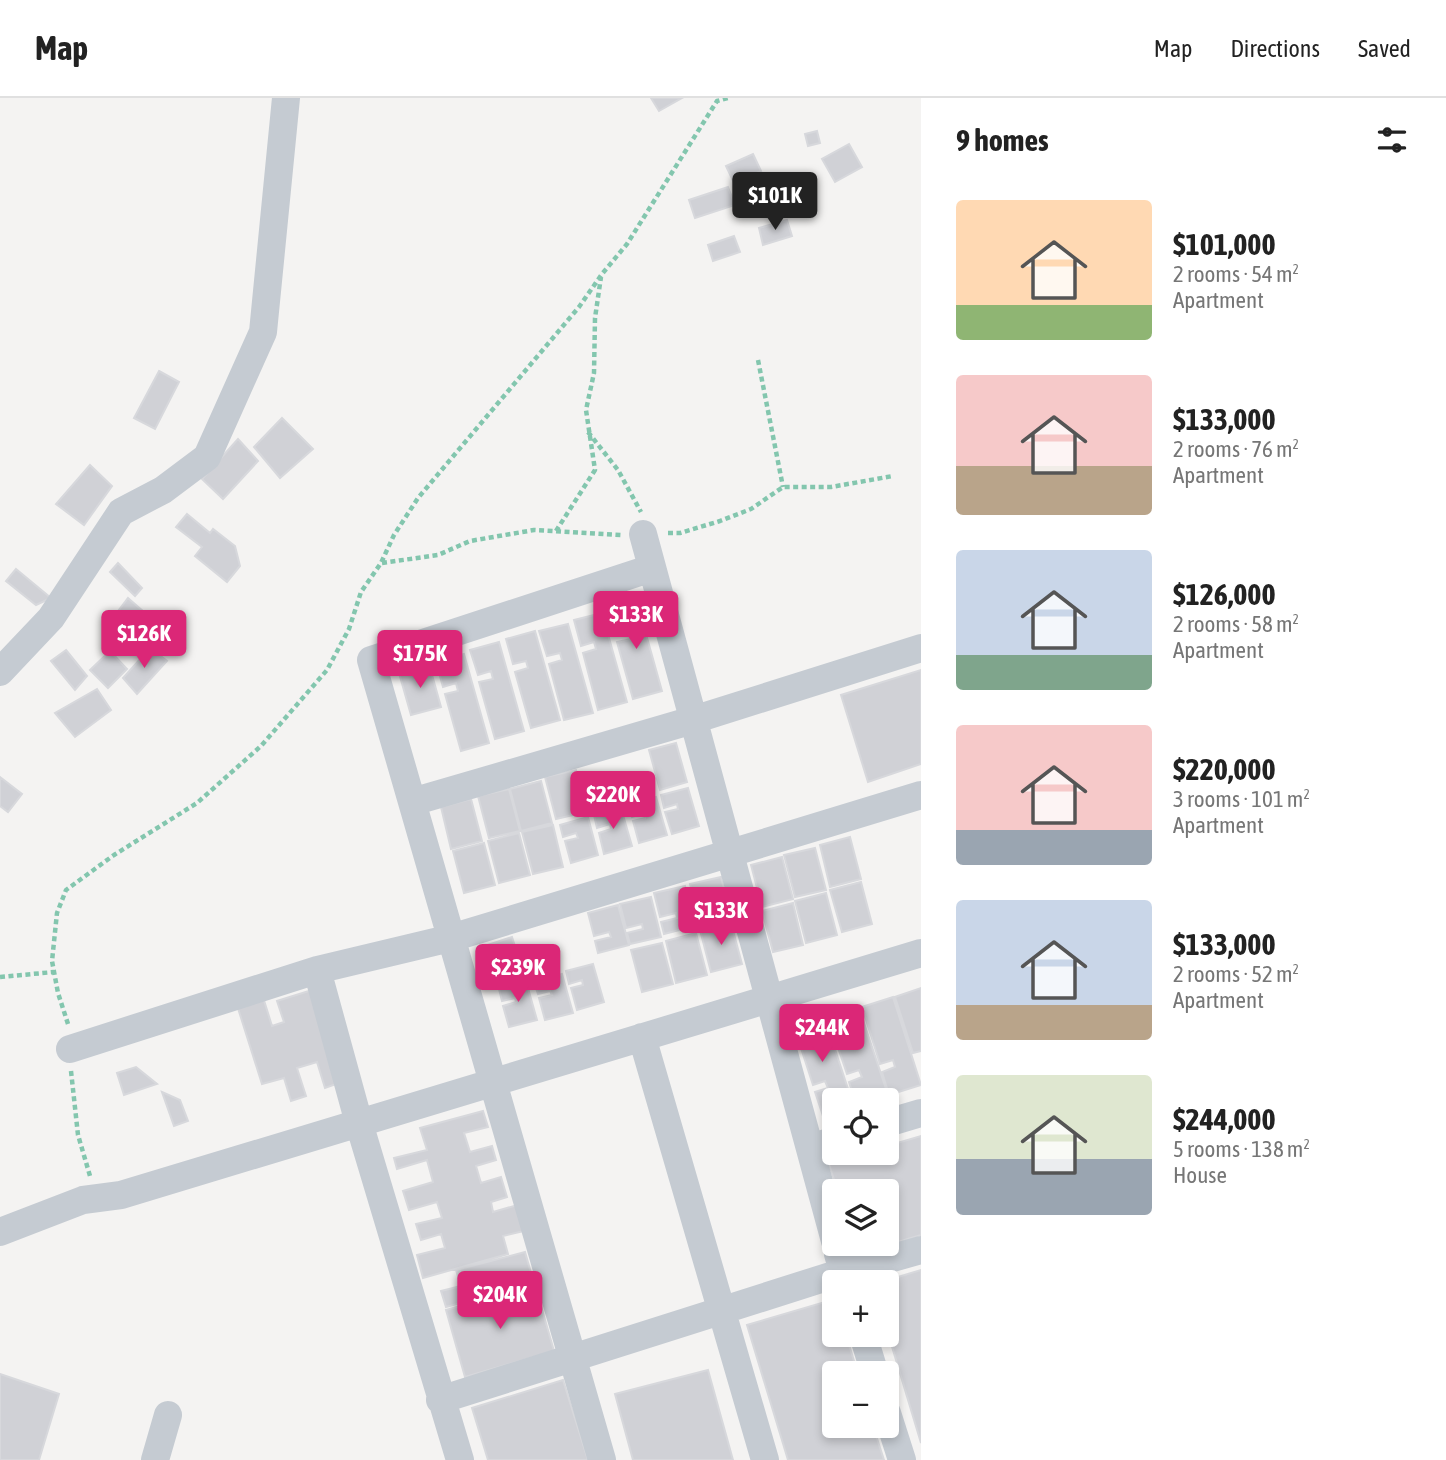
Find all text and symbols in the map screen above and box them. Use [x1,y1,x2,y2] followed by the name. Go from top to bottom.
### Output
[35,29,88,67] text: Map
[1154,35,1192,62] text: Map
[1230,35,1320,62] text: Directions
[1358,35,1411,62] text: Saved
[1373,121,1411,159] icon: filters
[956,123,1049,157] text: 9 homes
[726,172,824,232] pin: $101K
[748,182,802,208] text: $101K
[1173,227,1276,261] text: $101,000
[1012,228,1096,312] icon: home
[1173,261,1299,287] text: 2 rooms · 54 m²
[1173,287,1264,313] text: Apartment
[1173,402,1276,436] text: $133,000
[1012,403,1096,487] icon: home
[1173,436,1299,462] text: 2 rooms · 76 m²
[1173,462,1264,488] text: Apartment
[1173,577,1276,611] text: $126,000
[1012,578,1096,662] icon: home
[587,592,685,651] pin: $133K
[609,601,663,627] text: $133K
[95,610,193,670] pin: $126K
[1173,611,1299,637] text: 2 rooms · 58 m²
[117,620,171,646] text: $126K
[371,630,469,690] pin: $175K
[1173,637,1264,663] text: Apartment
[393,640,447,666] text: $175K
[1173,752,1276,786] text: $220,000
[1012,753,1096,837] icon: home
[564,772,662,831] pin: $220K
[586,781,640,807] text: $220K
[1173,786,1310,812] text: 3 rooms · 101 m²
[1173,812,1264,838] text: Apartment
[672,888,770,947] pin: $133K
[694,897,748,923] text: $133K
[1173,927,1276,961] text: $133,000
[1012,928,1096,1012] icon: home
[469,944,567,1004] pin: $239K
[491,954,545,980] text: $239K
[1173,961,1299,987] text: 2 rooms · 52 m²
[1173,987,1264,1013] text: Apartment
[773,1004,871,1064] pin: $244K
[795,1014,849,1040] text: $244K
[822,1088,899,1438] map controls
[822,1088,899,1165] button: locate
[1173,1102,1276,1136] text: $244,000
[1012,1103,1096,1187] icon: home
[1173,1136,1310,1162] text: 5 rooms · 138 m²
[1173,1162,1227,1188] text: House
[822,1179,899,1256] button: layers
[822,1270,899,1347] button: +
[451,1272,549,1331] pin: $204K
[473,1281,527,1307] text: $204K
[822,1361,899,1438] button: −

